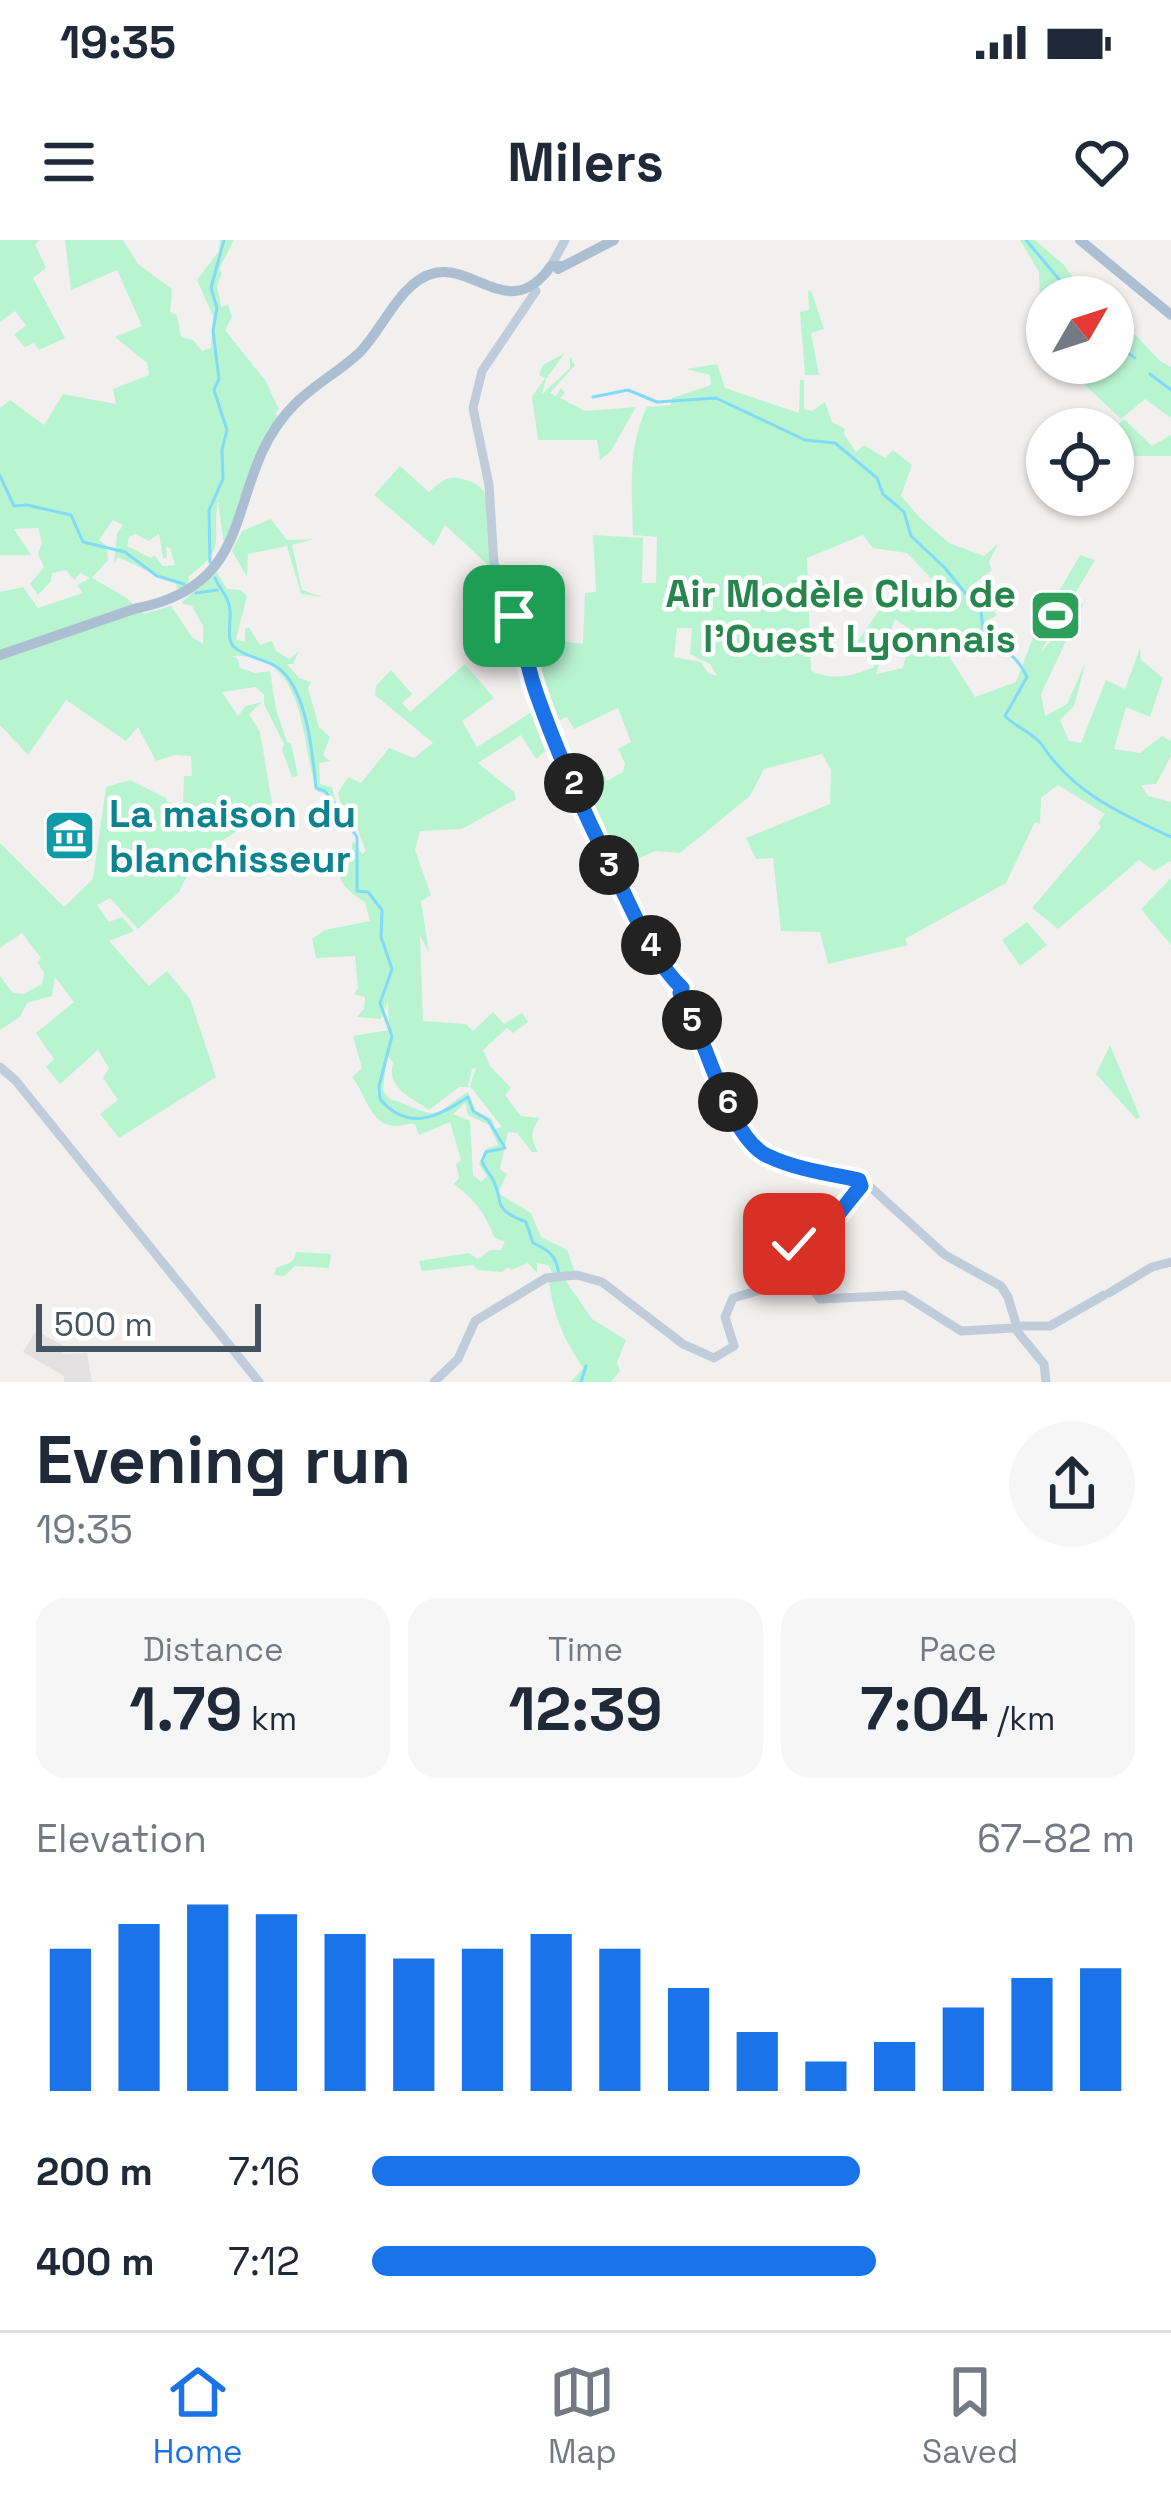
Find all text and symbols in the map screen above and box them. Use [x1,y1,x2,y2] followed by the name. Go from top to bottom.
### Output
[60,14,176,71] text: 19:35
[507,128,664,197] text: Milers
[36,129,102,195] icon: menu
[1069,129,1135,195] icon: heart
[1026,276,1134,384] north arrow
[1026,276,1134,516] map controls
[1026,408,1134,516] button: locate
[463,565,565,667] pin
[665,569,1016,663] place label: Air Modèle Club de l'Ouest Lyonnais
[481,583,547,649] icon: arrive
[1027,587,1083,643] sports icon: Air Modèle Club de l'Ouest Lyonnais
[544,753,604,813] pin: 2
[564,762,584,804] text: 2
[109,789,356,883] place label: La maison du blanchisseur
[42,807,98,863] museum icon: La maison du blanchisseur
[579,835,639,895] pin: 3
[599,844,619,886] text: 3
[621,915,681,975] pin: 4
[641,924,662,966] text: 4
[662,990,722,1050] pin: 5
[682,999,702,1041] text: 5
[698,1072,758,1132] pin: 6
[718,1081,738,1123] text: 6
[743,1193,845,1295] pin
[761,1211,827,1277] icon: check
[36,1298,261,1351] scale bar
[54,1304,153,1346] text: 500 m
[36,1418,411,1502] text: Evening run
[1009,1421,1135,1547] button: share
[36,1505,133,1554] text: 19:35
[143,1629,283,1671] text: Distance
[548,1629,623,1671] text: Time
[919,1629,996,1671] text: Pace
[129,1671,242,1748] text: 1.79
[508,1671,663,1748] text: 12:39
[860,1671,989,1748] text: 7:04
[242,1698,297,1740] text: km
[989,1698,1055,1740] text: /km
[36,1814,207,1863] text: Elevation
[977,1814,1135,1863] text: 67–82 m
[36,2147,153,2196] text: 200 m
[228,2147,300,2196] text: 7:16
[36,2237,155,2286] text: 400 m
[228,2237,300,2286] text: 7:12
[153,2359,243,2473] tab: Home
[548,2359,617,2473] tab: Map
[922,2359,1018,2473] tab: Saved

